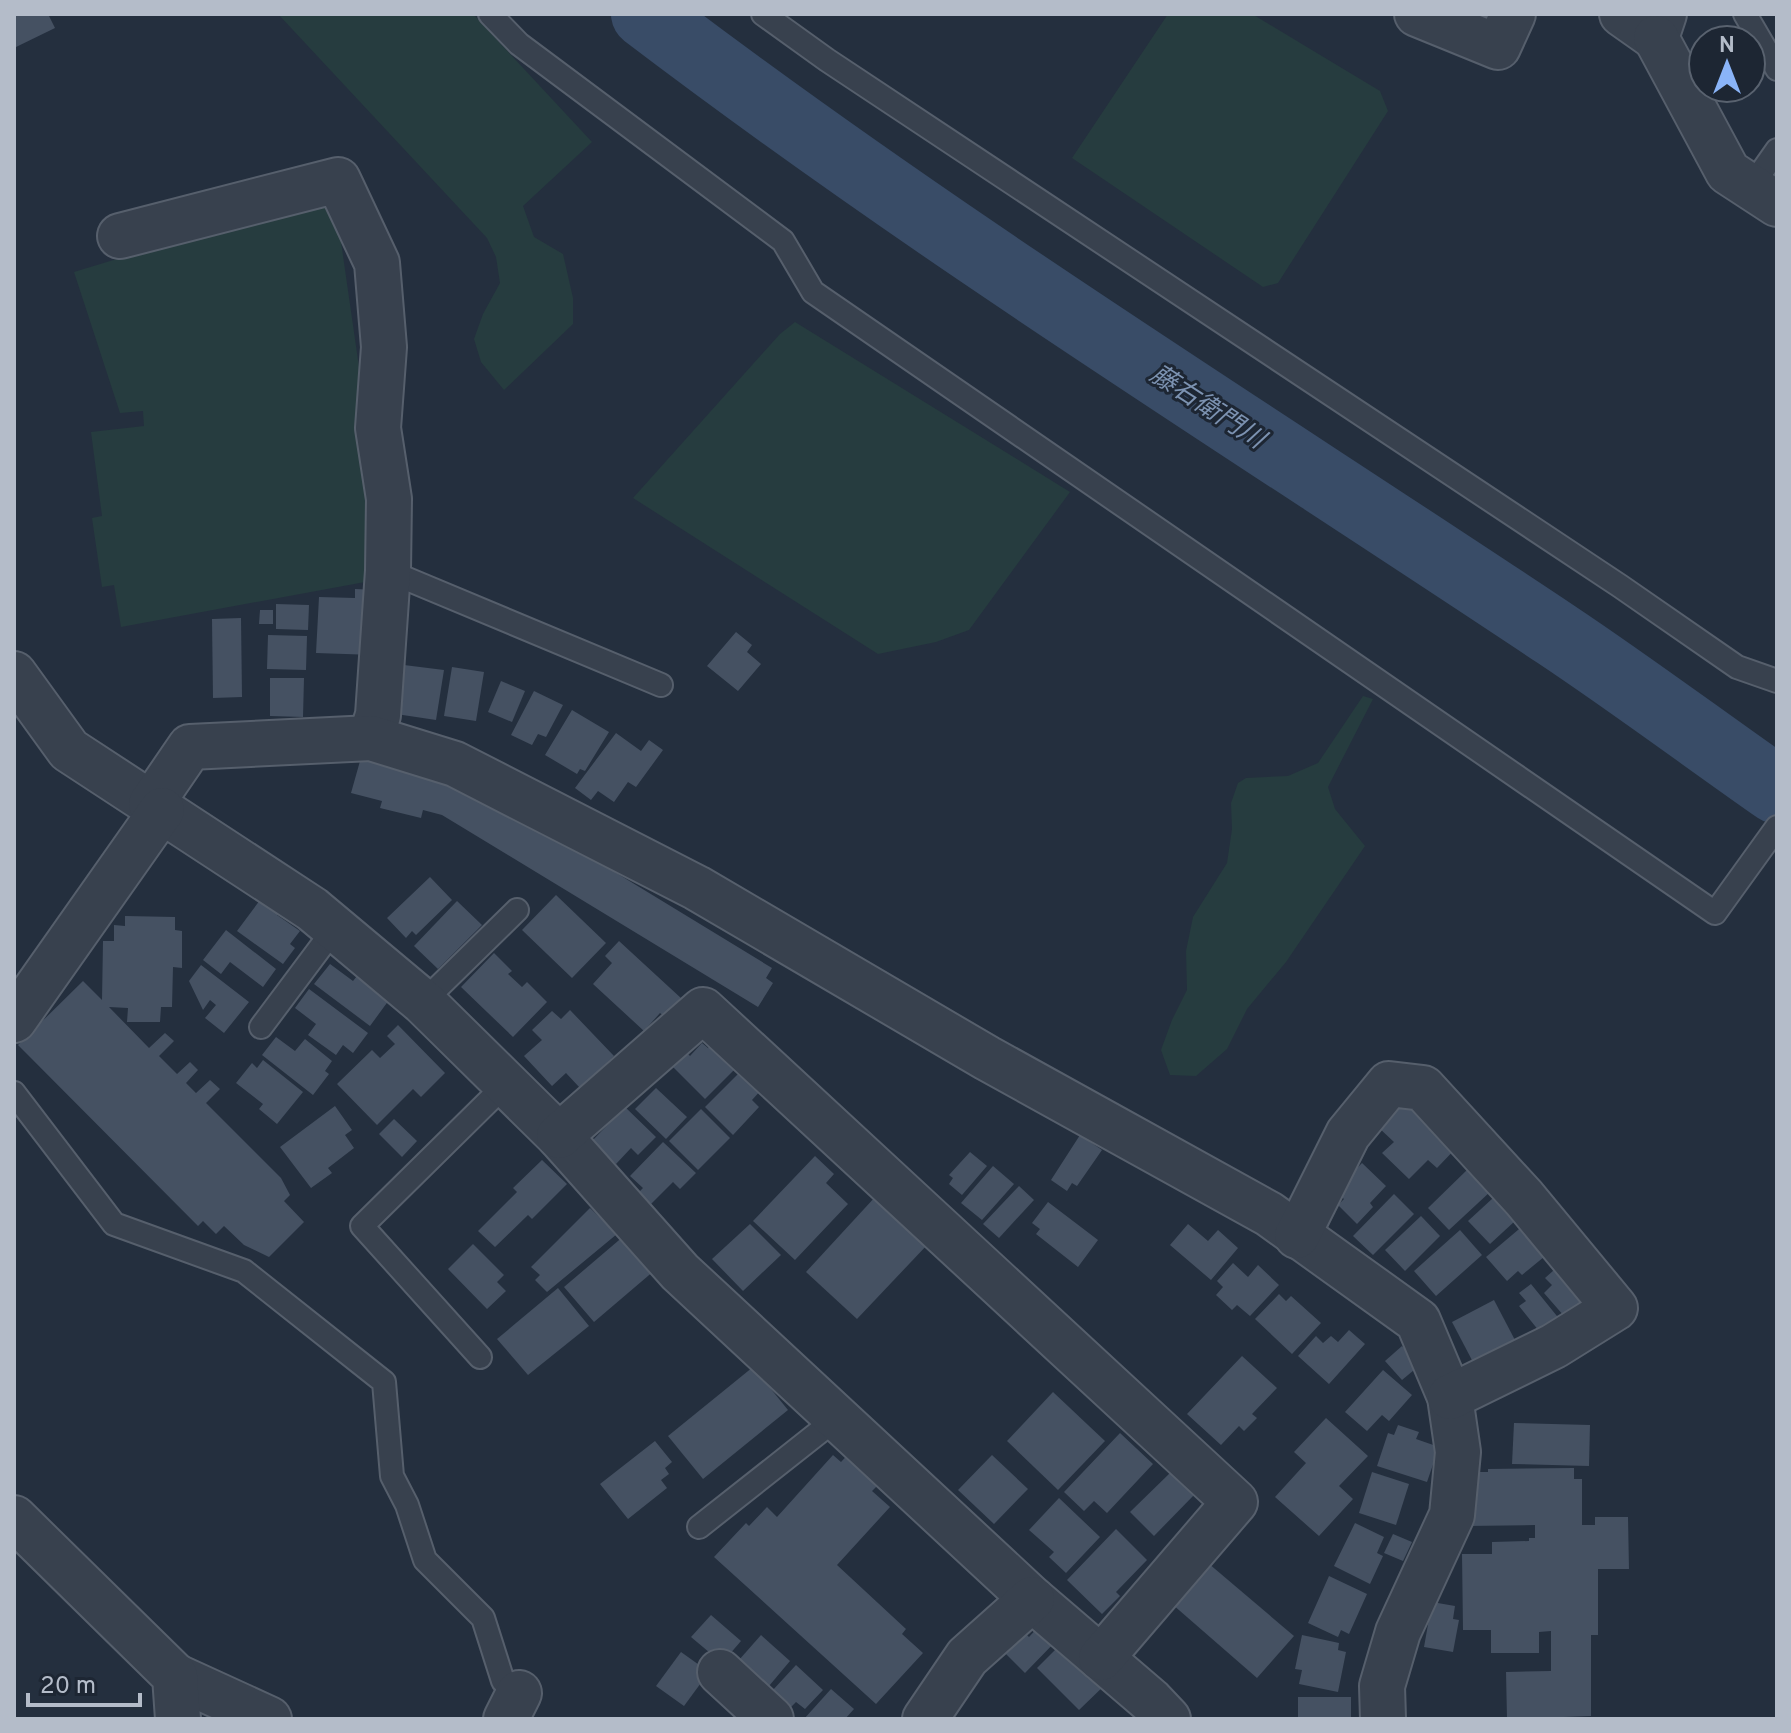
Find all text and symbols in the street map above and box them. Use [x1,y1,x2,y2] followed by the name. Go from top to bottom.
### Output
[1687,24,1767,104] north arrow
[1719,33,1735,60] text: N
[1143,359,1273,459] water label: 藤右衛門川
[28,1657,140,1707] scale bar
[40,1672,96,1702] text: 20 m

